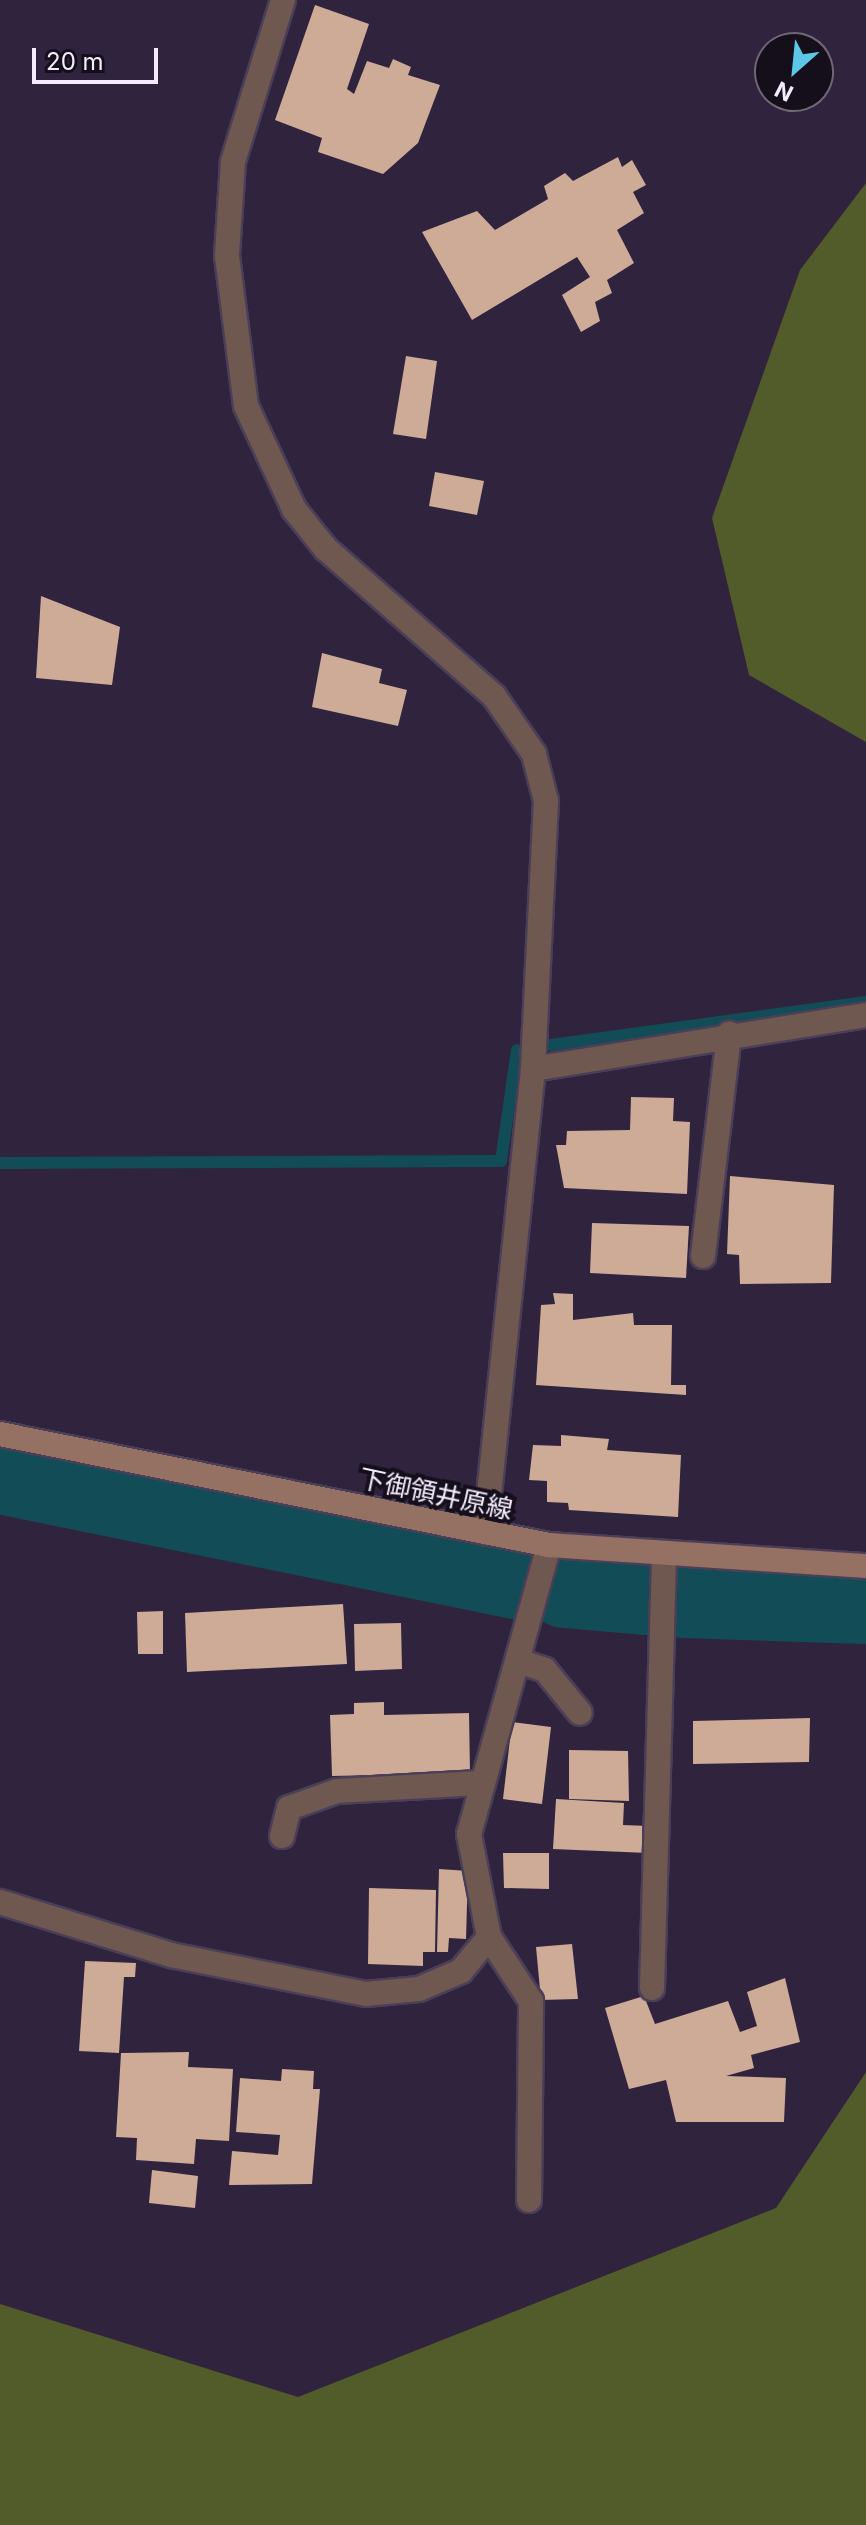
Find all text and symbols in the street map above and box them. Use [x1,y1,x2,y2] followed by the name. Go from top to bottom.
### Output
[36,32,162,82] scale bar
[754,32,834,112] north arrow
[46,47,104,76] text: 20 m
[771,76,797,107] text: N
[356,1463,516,1525] street label: 下御領井原線

